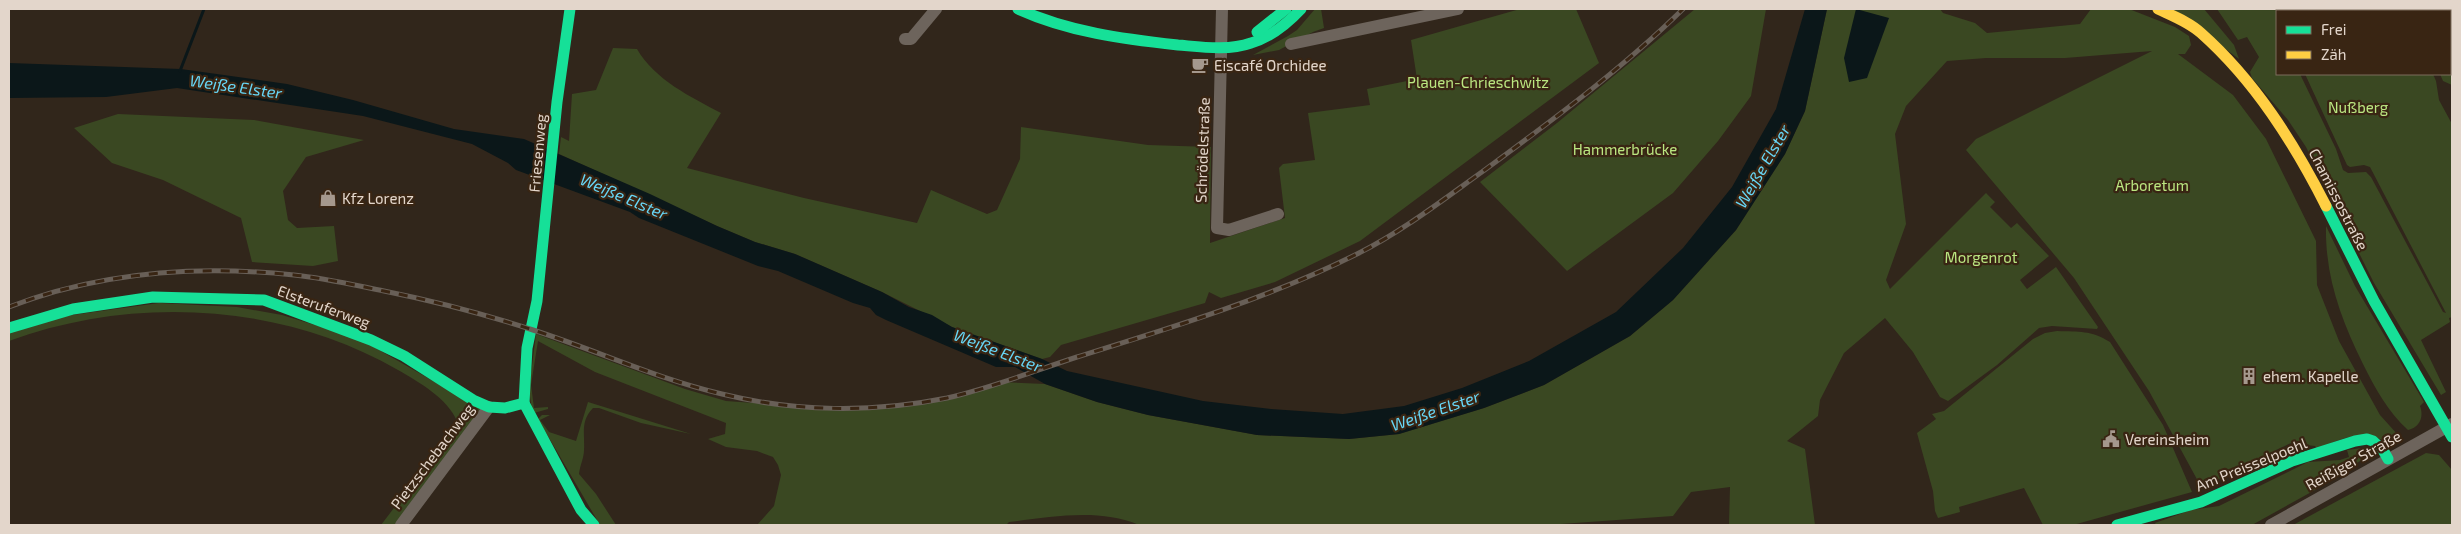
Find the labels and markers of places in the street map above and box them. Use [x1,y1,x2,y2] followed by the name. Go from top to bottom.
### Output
[1190,55,1210,75] cafe icon: Eiscafé Orchidee
[1214,56,1327,74] place label: Eiscafé Orchidee
[318,188,338,208] shop icon: Kfz Lorenz
[342,189,414,207] place label: Kfz Lorenz
[2239,366,2259,386] building icon: ehem. Kapelle
[2263,367,2359,385] place label: ehem. Kapelle
[2101,429,2121,449] public building icon: Vereinsheim
[2125,430,2209,448] place label: Vereinsheim

